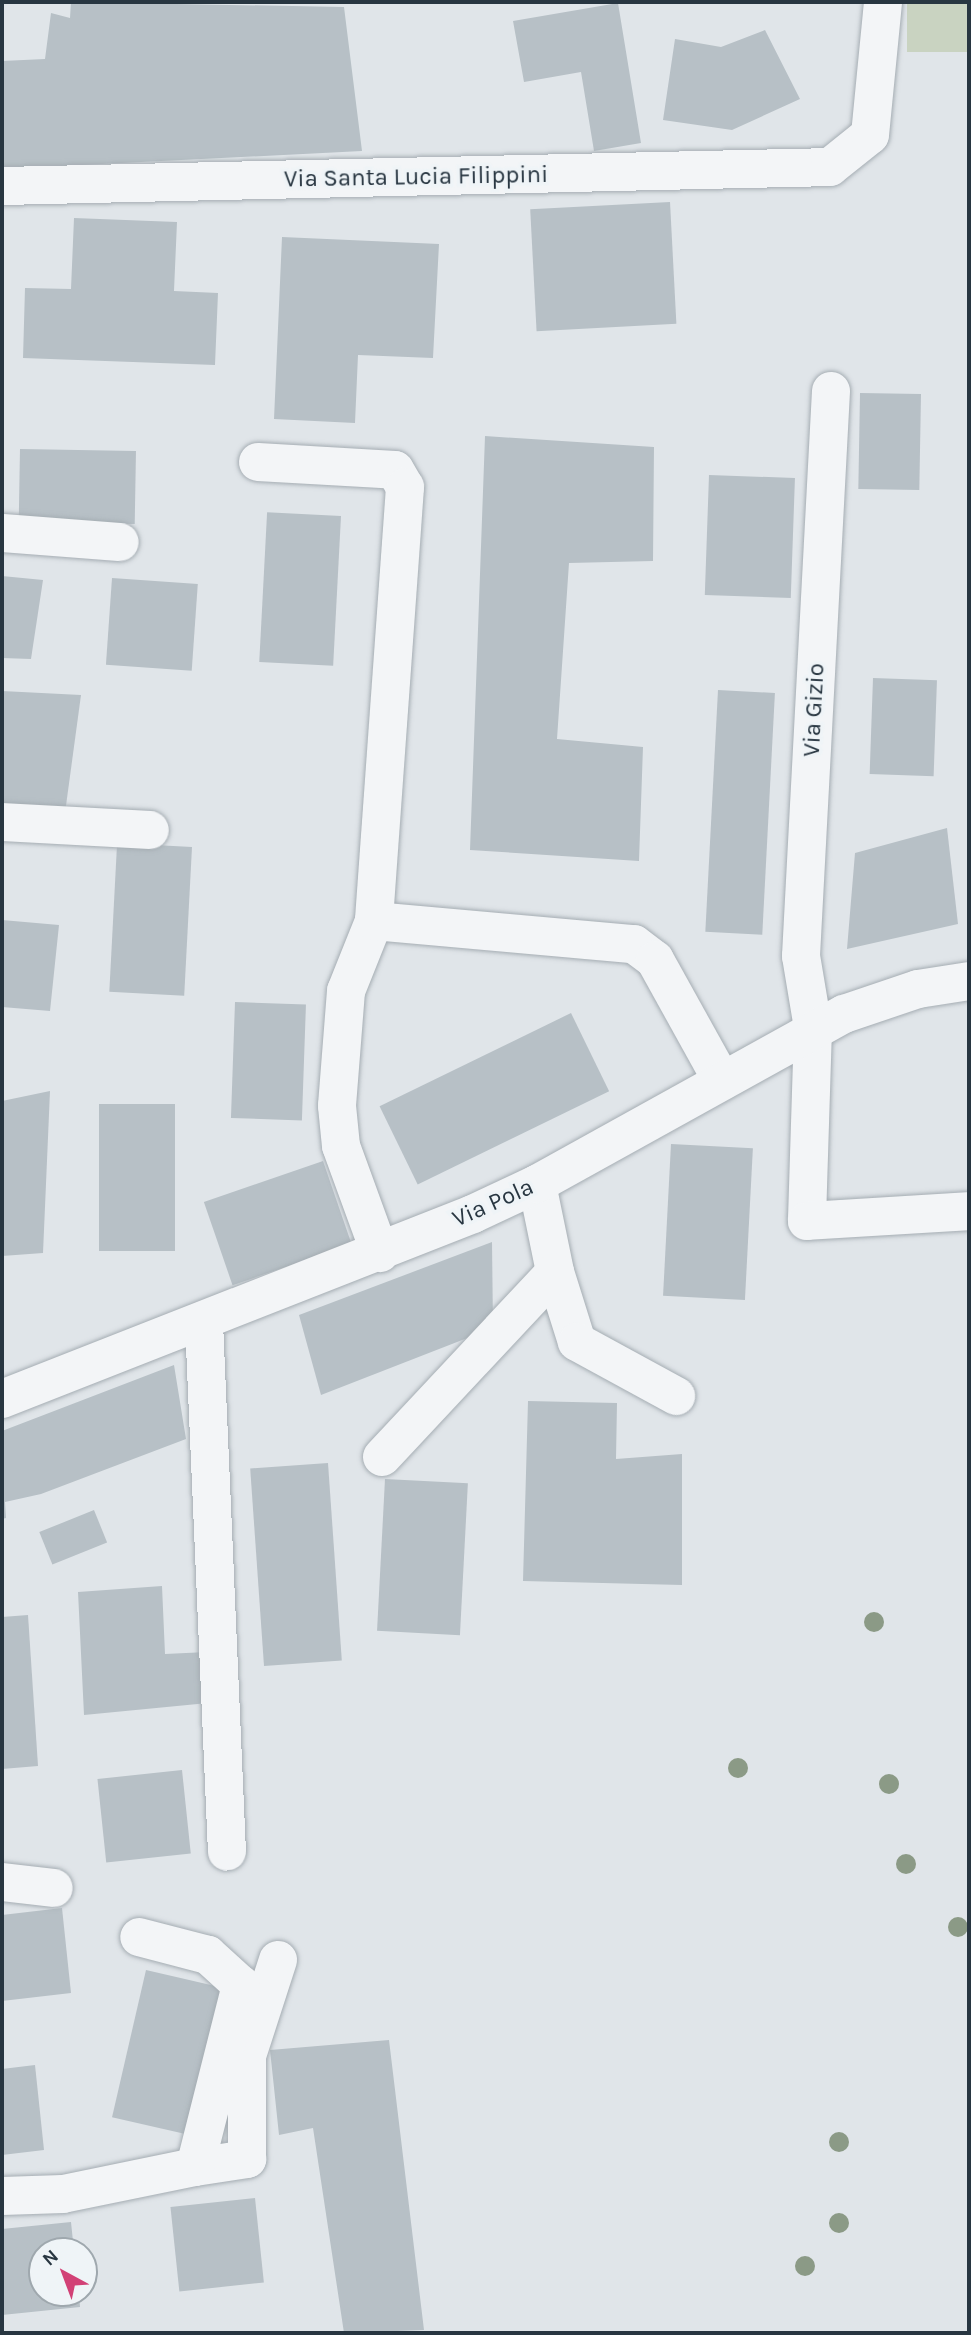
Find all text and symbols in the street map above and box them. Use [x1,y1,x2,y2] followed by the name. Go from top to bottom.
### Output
[284,160,548,194] street label: Via Santa Lucia Filippini
[797,662,831,758] street label: Via Gizio
[448,1172,538,1234] street label: Via Pola
[28,2237,98,2307] north arrow
[38,2245,63,2270] text: N

